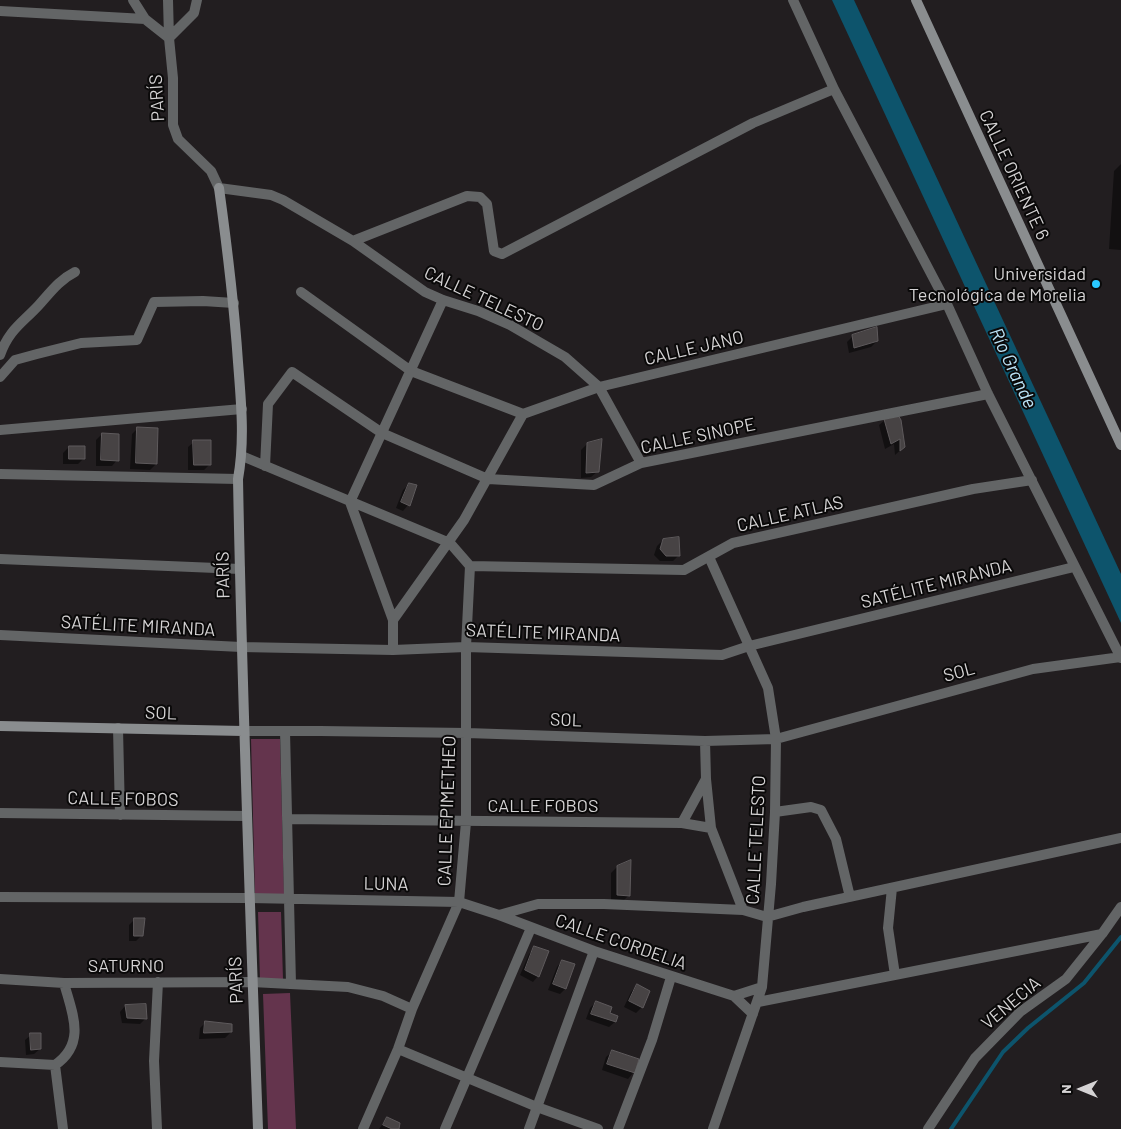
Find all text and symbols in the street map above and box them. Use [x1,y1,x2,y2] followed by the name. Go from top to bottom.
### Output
[145,74,169,122] street label: PARÍS
[974,107,1054,243] street label: CALLE ORIENTE 6
[421,262,547,336] street label: CALLE TELESTO
[909,263,1086,306] place label: Universidad Tecnológica de Morelia
[1090,278,1102,290] marker: Universidad Tecnológica de Morelia
[984,324,1042,412] water label: Río Grande
[642,326,746,370] street label: CALLE JANO
[639,413,757,459] street label: CALLE SINOPE
[735,491,845,537] street label: CALLE ATLAS
[212,551,234,599] street label: PARÍS
[858,555,1014,613] street label: SATÉLITE MIRANDA
[60,611,216,641] street label: SATÉLITE MIRANDA
[465,620,621,646] street label: SATÉLITE MIRANDA
[941,657,977,687] street label: SOL
[145,702,177,724] street label: SOL
[550,709,582,731] street label: SOL
[434,735,460,887] street label: CALLE EPIMETHEO
[742,775,770,905] street label: CALLE TELESTO
[67,787,179,811] street label: CALLE FOBOS
[487,795,599,817] street label: CALLE FOBOS
[363,873,409,895] street label: LUNA
[552,909,690,975] street label: CALLE CORDELIA
[88,955,164,977] street label: SATURNO
[224,956,248,1004] street label: PARÍS
[977,972,1045,1034] street label: VENECIA
[1056,1064,1106,1114] north arrow
[1057,1084,1074,1094] text: N

